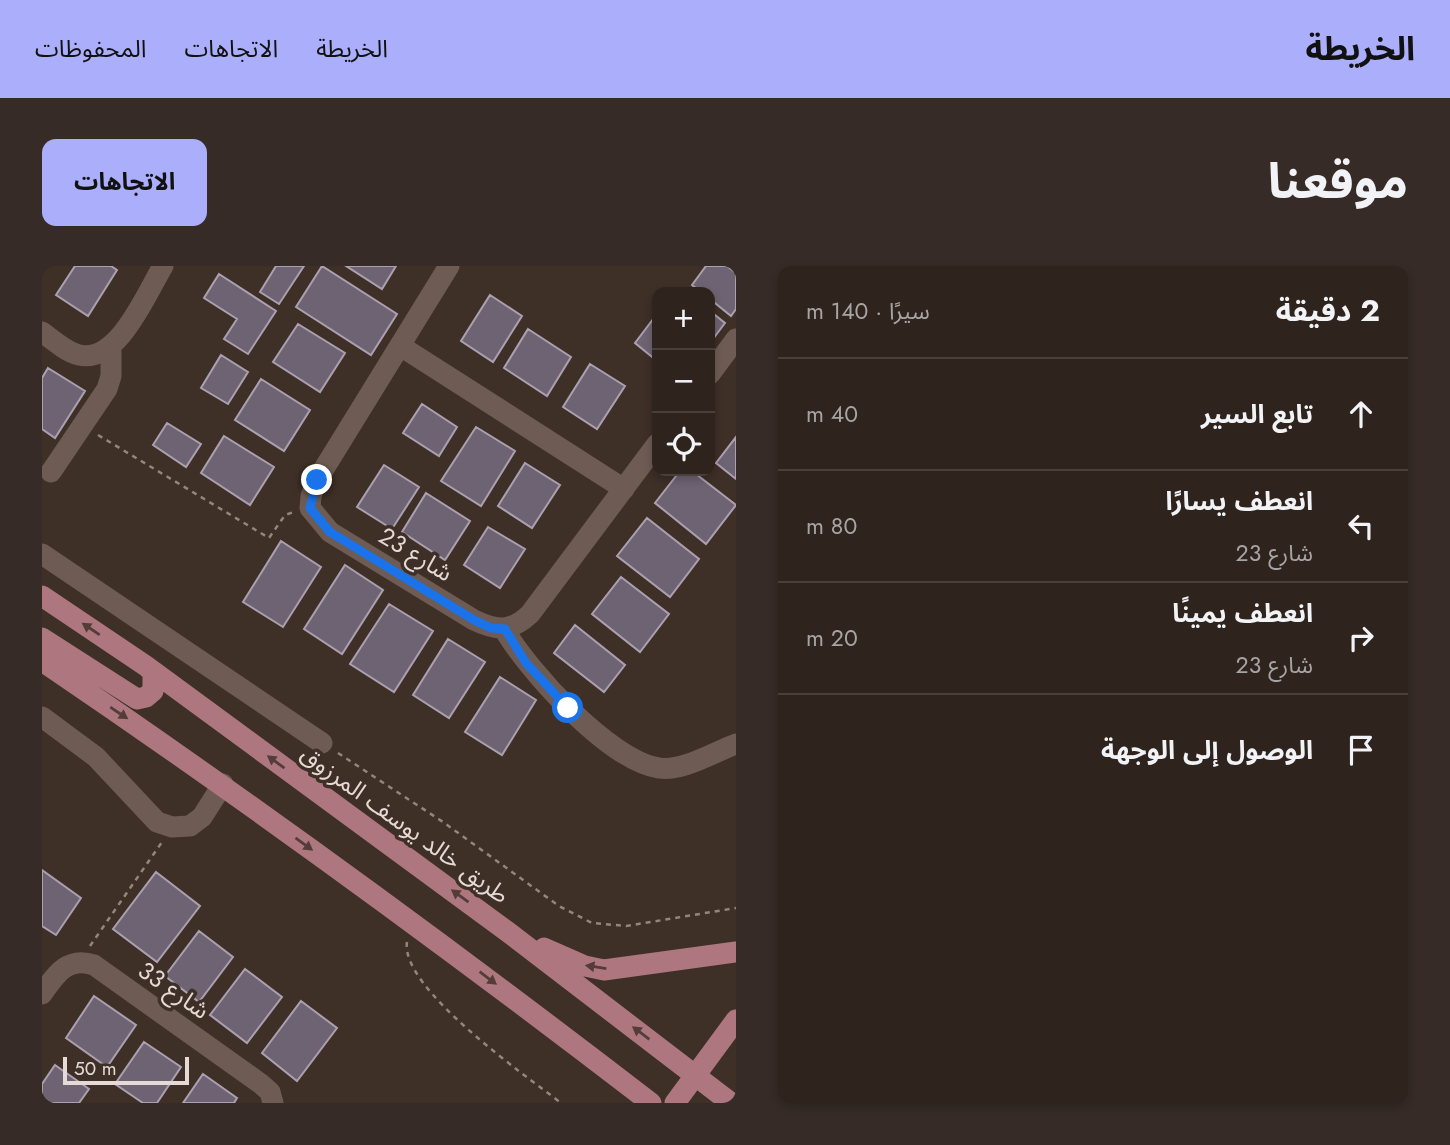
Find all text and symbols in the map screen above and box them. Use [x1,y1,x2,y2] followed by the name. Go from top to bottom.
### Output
[1305,25,1415,72] text: الخريطة
[35,31,146,66] text: المحفوظات
[184,31,278,66] text: الاتجاهات
[316,31,388,66] text: الخريطة
[42,139,207,226] button: الاتجاهات
[1268,146,1408,216] text: موقعنا
[652,287,715,476] map controls
[652,287,715,350] button: +
[1276,289,1380,332] text: 2 دقيقة
[806,294,930,328] text: سيرًا · 140 m
[652,350,715,413] button: −
[1201,395,1313,433] text: تابع السير
[1342,395,1380,433] icon: ahead
[806,397,858,431] text: 40 m
[652,413,715,476] button: locate
[301,464,332,495] route end
[1166,482,1313,520] text: انعطف يسارًا
[1342,507,1380,545] icon: left
[806,509,857,543] text: 80 m
[372,518,460,590] street label: شارع 23
[1236,536,1313,570] text: شارع 23
[1172,594,1313,632] text: انعطف يمينًا
[1342,619,1380,657] icon: right
[806,621,858,655] text: 20 m
[82,623,101,636] one-way arrow
[1236,648,1313,682] text: شارع 23
[552,692,583,723] route start
[110,706,128,720] one-way arrow
[1101,731,1313,769] text: الوصول إلى الوجهة
[1342,731,1380,769] icon: arrive
[293,736,517,912] street label: طريق خالد يوسف المرزوق
[267,755,285,769] one-way arrow
[295,837,313,851] one-way arrow
[451,889,469,903] one-way arrow
[131,953,217,1027] street label: شارع 33
[585,961,607,972] one-way arrow
[479,971,497,985] one-way arrow
[633,1026,651,1041] one-way arrow
[63,1054,189,1086] scale bar
[74,1055,117,1082] text: 50 m

